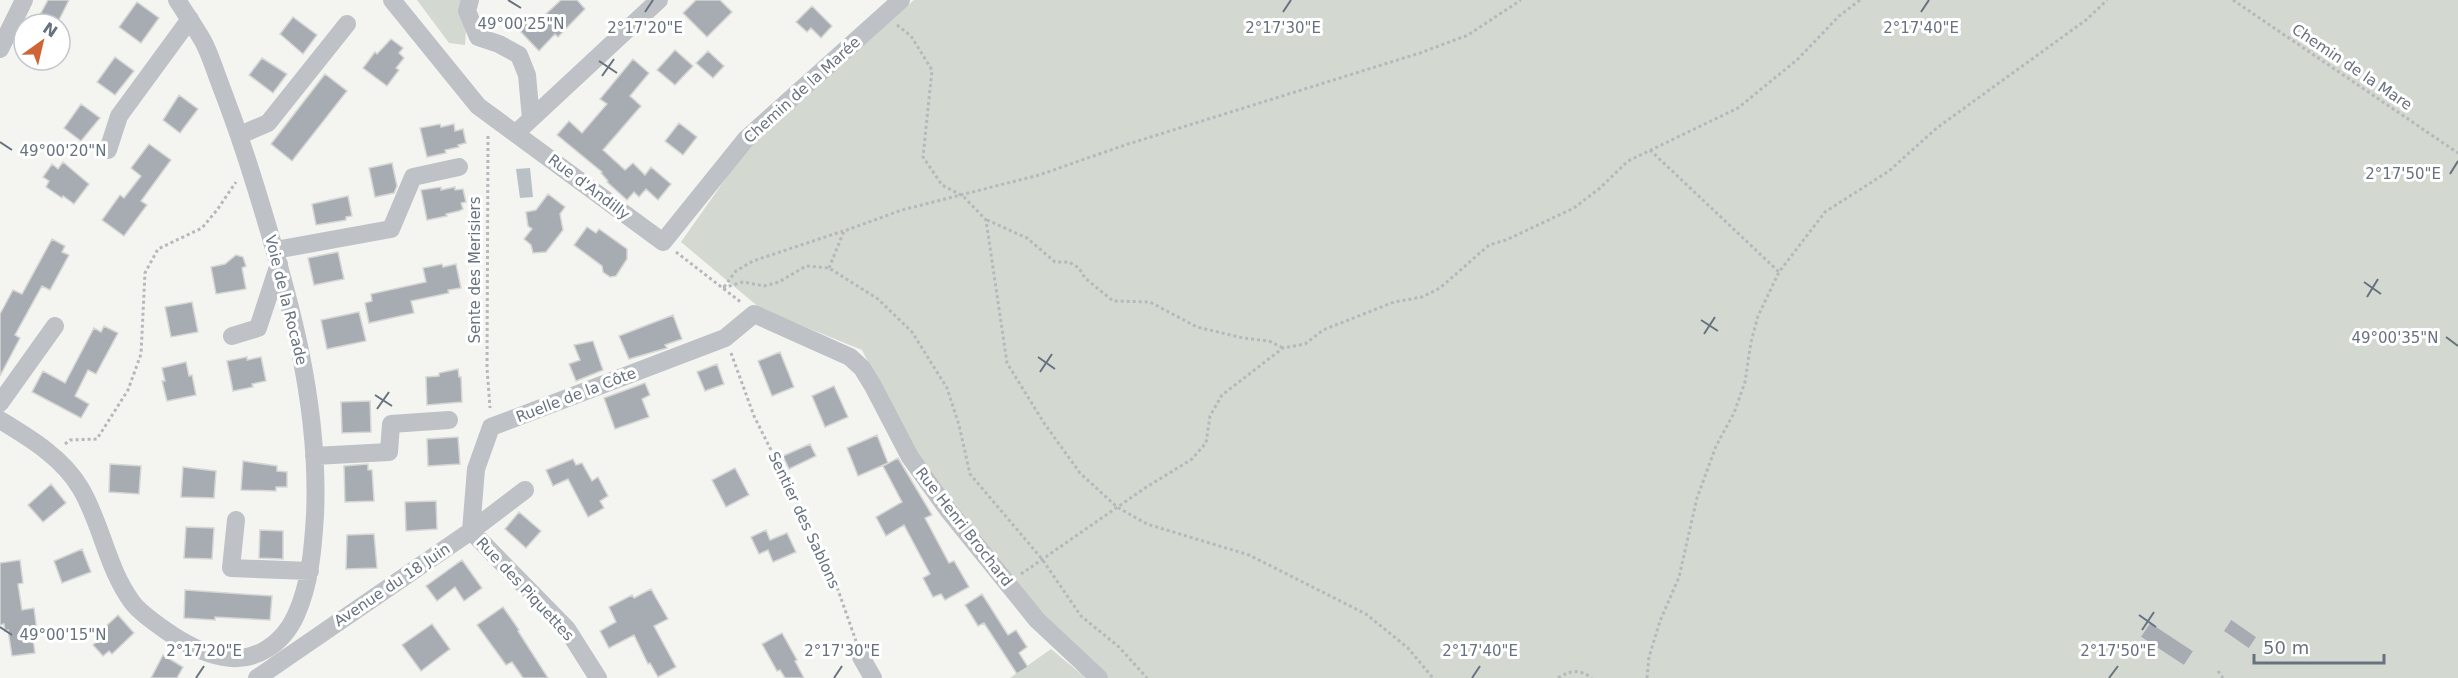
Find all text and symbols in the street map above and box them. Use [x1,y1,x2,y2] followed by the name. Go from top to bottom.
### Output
[12,12,72,72] north arrow
[477,15,565,33] text: 49°00'25"N
[39,18,61,42] text: N
[607,19,683,37] text: 2°17'20"E
[1245,19,1321,37] text: 2°17'30"E
[1883,19,1959,37] text: 2°17'40"E
[2288,20,2416,114] street label: Chemin de la Mare
[740,33,864,147] street label: Chemin de la Marée
[19,142,107,160] text: 49°00'20"N
[545,150,633,224] street label: Rue d'Andilly
[2365,165,2441,183] text: 2°17'50"E
[466,196,484,344] street label: Sente des Merisiers
[261,233,311,367] street label: Voie de la Rocade
[2351,329,2439,347] text: 49°00'35"N
[513,364,639,426] street label: Ruelle de la Côte
[764,449,844,591] street label: Sentier des Sablons
[912,464,1016,590] street label: Rue Henri Brochard
[473,534,578,644] street label: Rue des Piquettes
[331,540,453,630] street label: Avenue du 18 Juin
[19,626,107,644] text: 49°00'15"N
[2254,627,2384,665] scale bar
[2263,637,2309,658] text: 50 m
[166,642,242,660] text: 2°17'20"E
[804,642,880,660] text: 2°17'30"E
[1442,642,1518,660] text: 2°17'40"E
[2080,642,2156,660] text: 2°17'50"E

